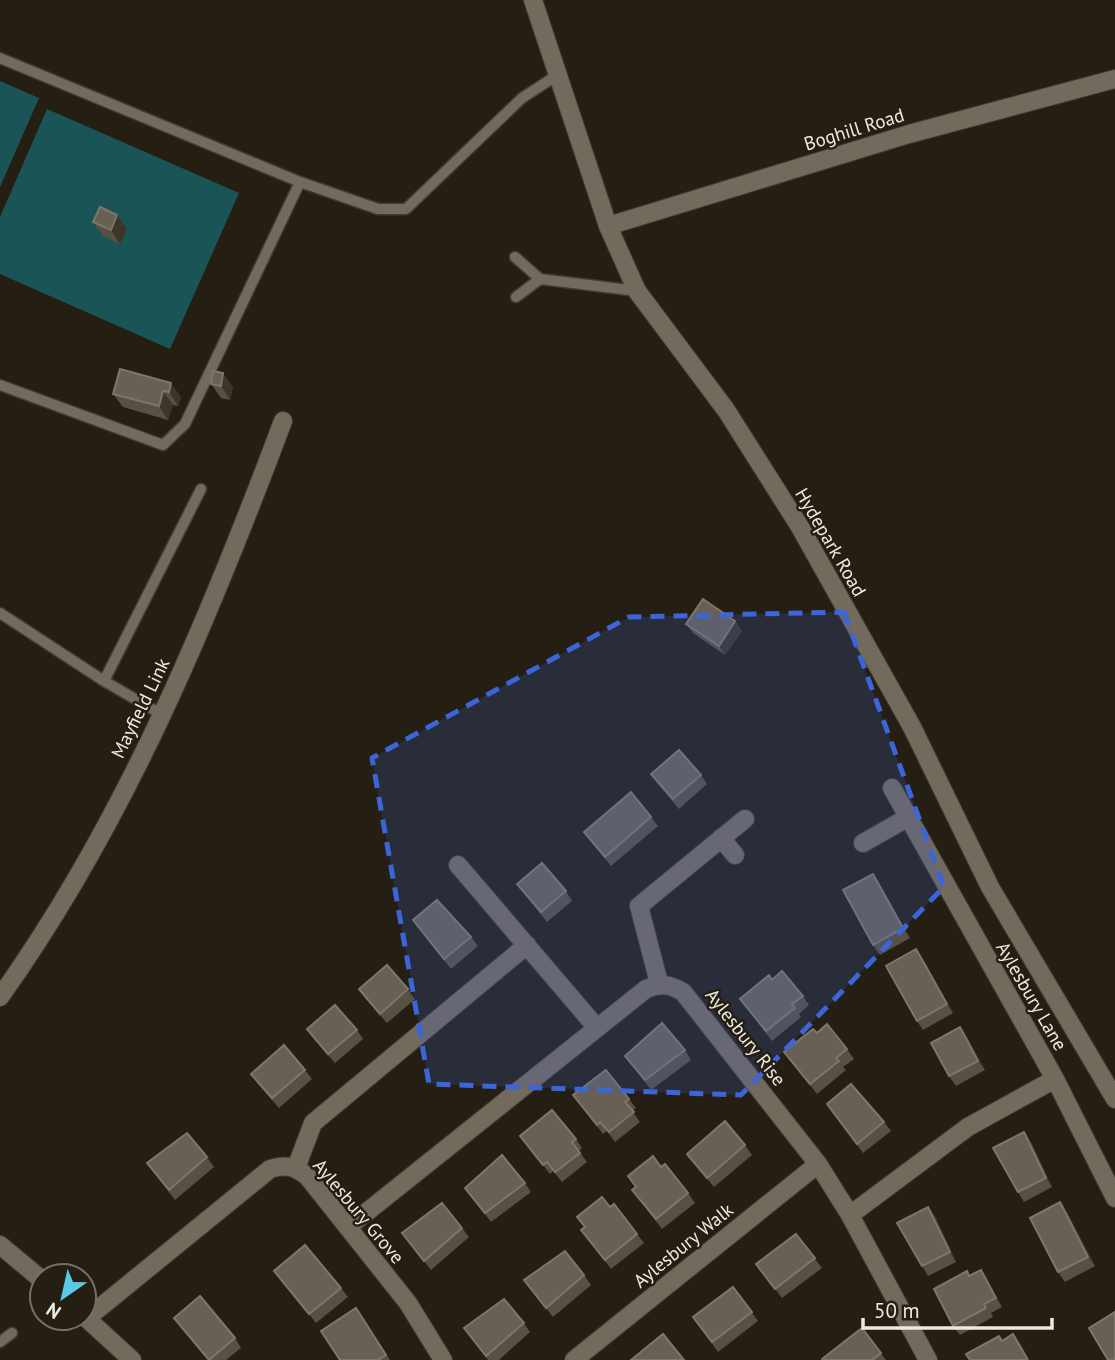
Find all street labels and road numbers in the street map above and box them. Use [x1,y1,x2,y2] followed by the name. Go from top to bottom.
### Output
[801,102,907,156] street label: Boghill Road
[790,483,872,601] street label: Hydepark Road
[105,654,175,762] street label: Mayfield Link
[991,937,1073,1055] street label: Aylesbury Lane
[701,984,791,1090] street label: Aylesbury Rise
[308,1154,410,1268] street label: Aylesbury Grove
[628,1197,738,1293] street label: Aylesbury Walk

